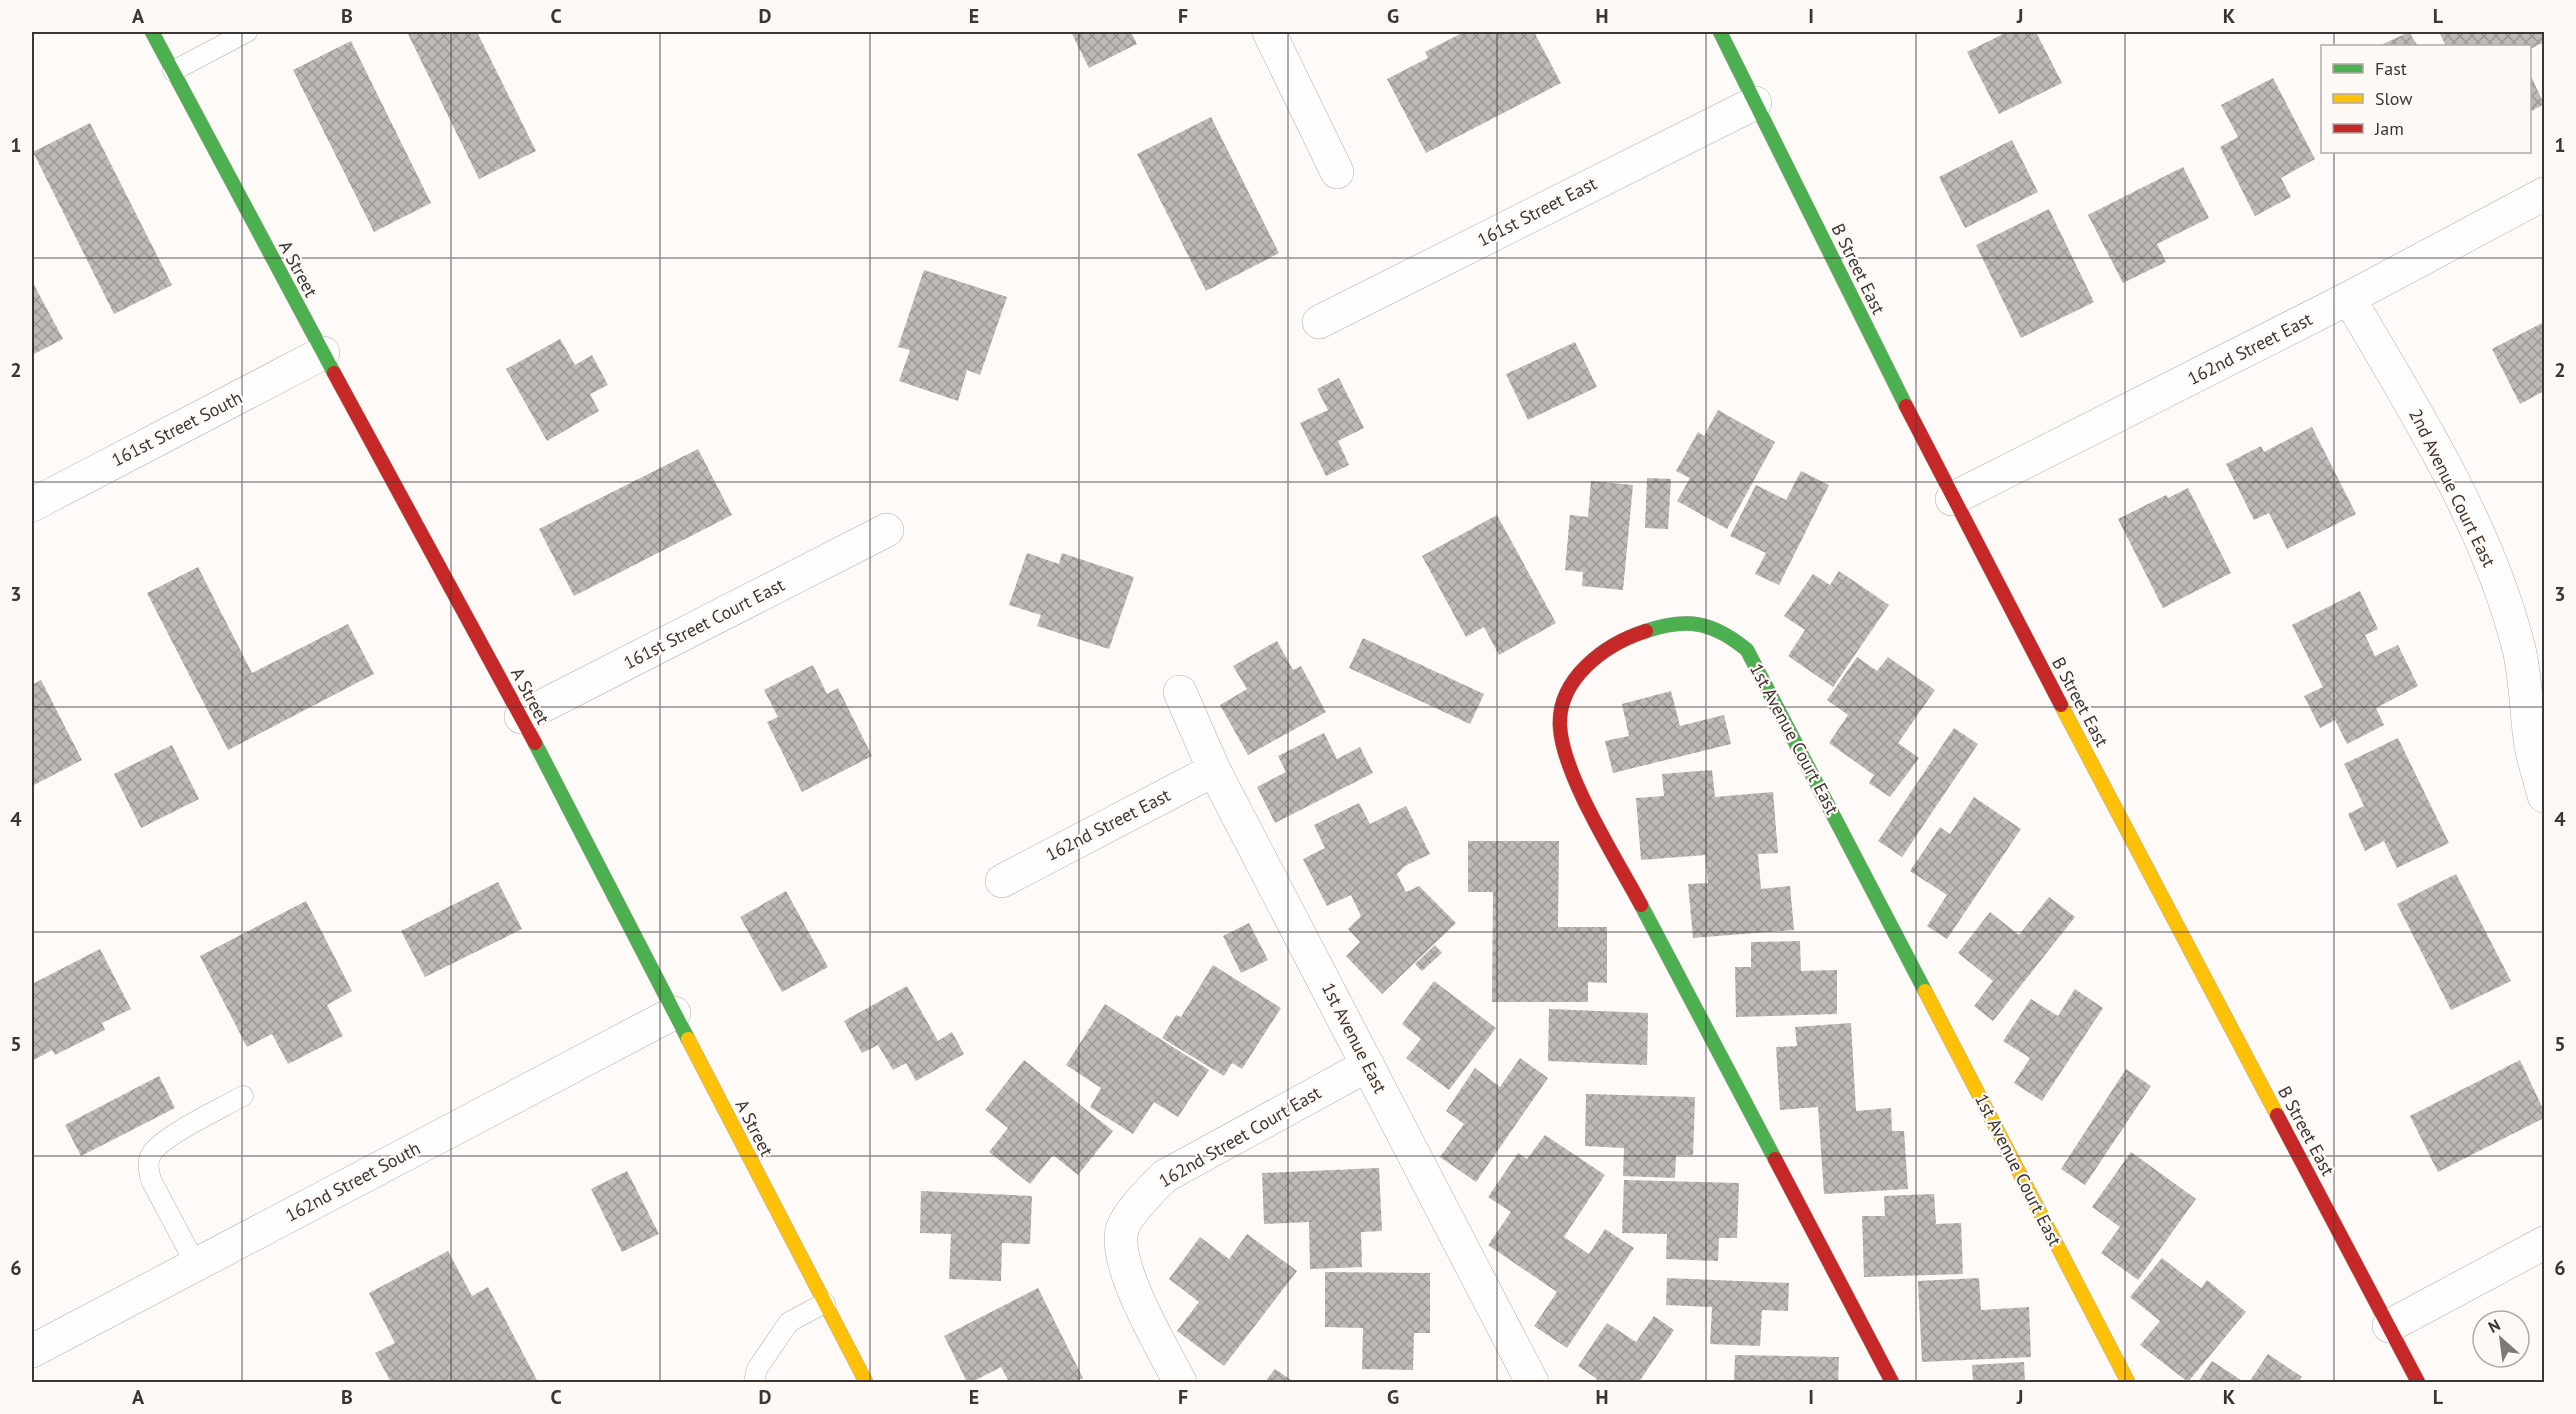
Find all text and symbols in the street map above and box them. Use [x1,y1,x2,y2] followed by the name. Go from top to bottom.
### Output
[132,3,145,29] text: A
[341,3,353,29] text: B
[550,3,562,29] text: C
[759,3,772,29] text: D
[969,3,979,29] text: E
[1178,3,1188,29] text: F
[1387,3,1399,29] text: G
[1595,3,1609,29] text: H
[1808,3,1814,29] text: I
[2016,3,2023,29] text: J
[2223,3,2236,29] text: K
[2433,3,2444,29] text: L
[2321,45,2531,153] legend
[2375,57,2407,80] text: Fast
[2375,87,2413,110] text: Slow
[2374,117,2404,140] text: Jam
[10,132,22,158] text: 1
[2554,132,2566,158] text: 1
[1473,172,1600,252] street label: 161st Street East
[1827,220,1890,318] street label: B Street East
[274,237,323,301] street label: A Street
[2184,307,2316,390] street label: 162nd Street East
[10,357,22,383] text: 2
[2554,357,2566,383] text: 2
[108,386,246,471] street label: 161st Street South
[2404,405,2501,571] street label: 2nd Avenue Court East
[619,573,788,674] street label: 161st Street Court East
[10,581,22,607] text: 3
[2554,581,2566,607] text: 3
[2047,653,2114,751] street label: B Street East
[1745,659,1844,818] street label: 1st Avenue Court East
[506,664,555,728] street label: A Street
[1042,783,1174,866] street label: 162nd Street East
[10,806,22,832] text: 4
[2554,806,2566,832] text: 4
[1317,979,1392,1097] street label: 1st Avenue East
[10,1031,22,1057] text: 5
[2554,1031,2566,1057] text: 5
[1155,1081,1325,1192] street label: 162nd Street Court East
[2273,1082,2340,1180] street label: B Street East
[1970,1090,2067,1250] street label: 1st Avenue Court East
[730,1096,778,1160] street label: A Street
[281,1136,424,1227] street label: 162nd Street South
[10,1255,22,1281] text: 6
[2554,1255,2566,1281] text: 6
[2471,1309,2531,1369] north arrow
[2485,1314,2503,1337] text: N
[132,1384,145,1410] text: A
[341,1384,353,1410] text: B
[550,1384,562,1410] text: C
[759,1384,772,1410] text: D
[969,1384,979,1410] text: E
[1178,1384,1188,1410] text: F
[1387,1384,1399,1410] text: G
[1595,1384,1609,1410] text: H
[1808,1384,1814,1410] text: I
[2016,1384,2023,1410] text: J
[2223,1384,2236,1410] text: K
[2433,1384,2444,1410] text: L

